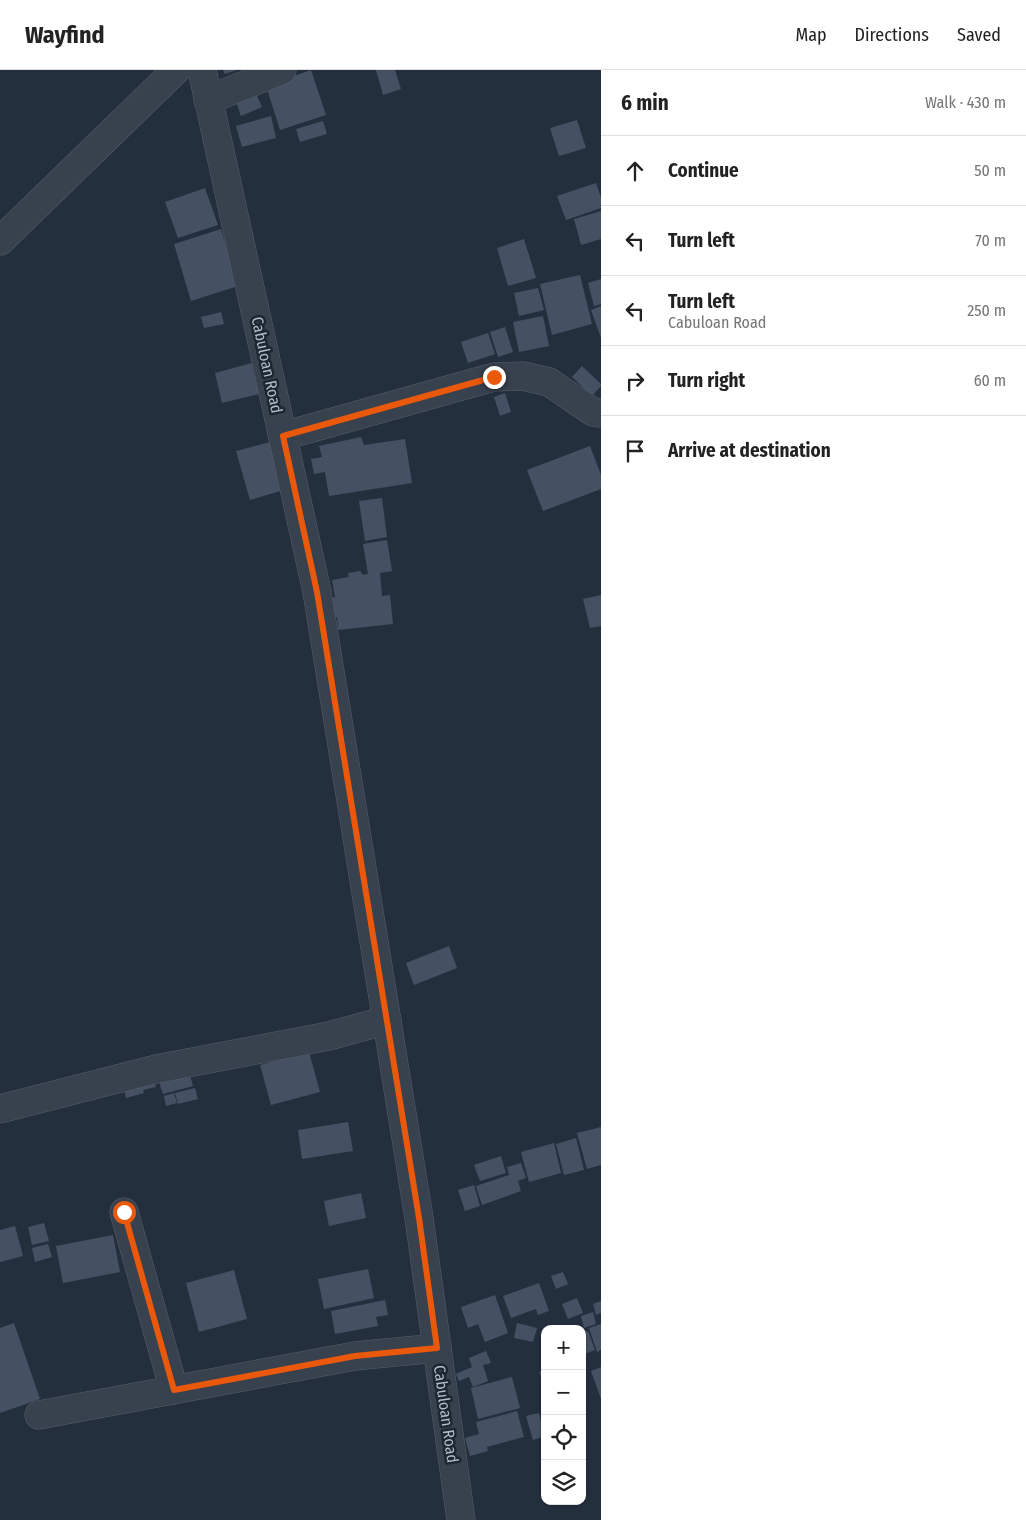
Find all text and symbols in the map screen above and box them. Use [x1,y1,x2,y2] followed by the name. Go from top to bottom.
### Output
[25,21,105,49] text: Wayfind
[795,24,827,46] text: Map
[855,24,929,46] text: Directions
[957,24,1001,46] text: Saved
[621,90,669,116] text: 6 min
[925,93,1006,112] text: Walk · 430 m
[621,157,649,185] icon: ahead
[668,159,739,182] text: Continue
[974,161,1006,180] text: 50 m
[621,227,649,255] icon: left
[668,229,735,252] text: Turn left
[975,231,1006,250] text: 70 m
[668,290,735,313] text: Turn left
[621,297,649,325] icon: left
[967,301,1006,320] text: 250 m
[668,313,766,332] text: Cabuloan Road
[247,315,287,415] street label: Cabuloan Road
[483,366,506,389] route end
[621,367,649,395] icon: right
[668,369,745,392] text: Turn right
[974,371,1006,390] text: 60 m
[621,437,649,465] icon: arrive
[668,439,831,462] text: Arrive at destination
[113,1201,136,1224] route start
[541,1325,586,1505] map controls
[541,1325,586,1370] button: +
[430,1364,462,1464] street label: Cabuloan Road
[541,1370,586,1415] button: −
[541,1415,586,1460] button: locate
[541,1460,586,1505] button: layers

